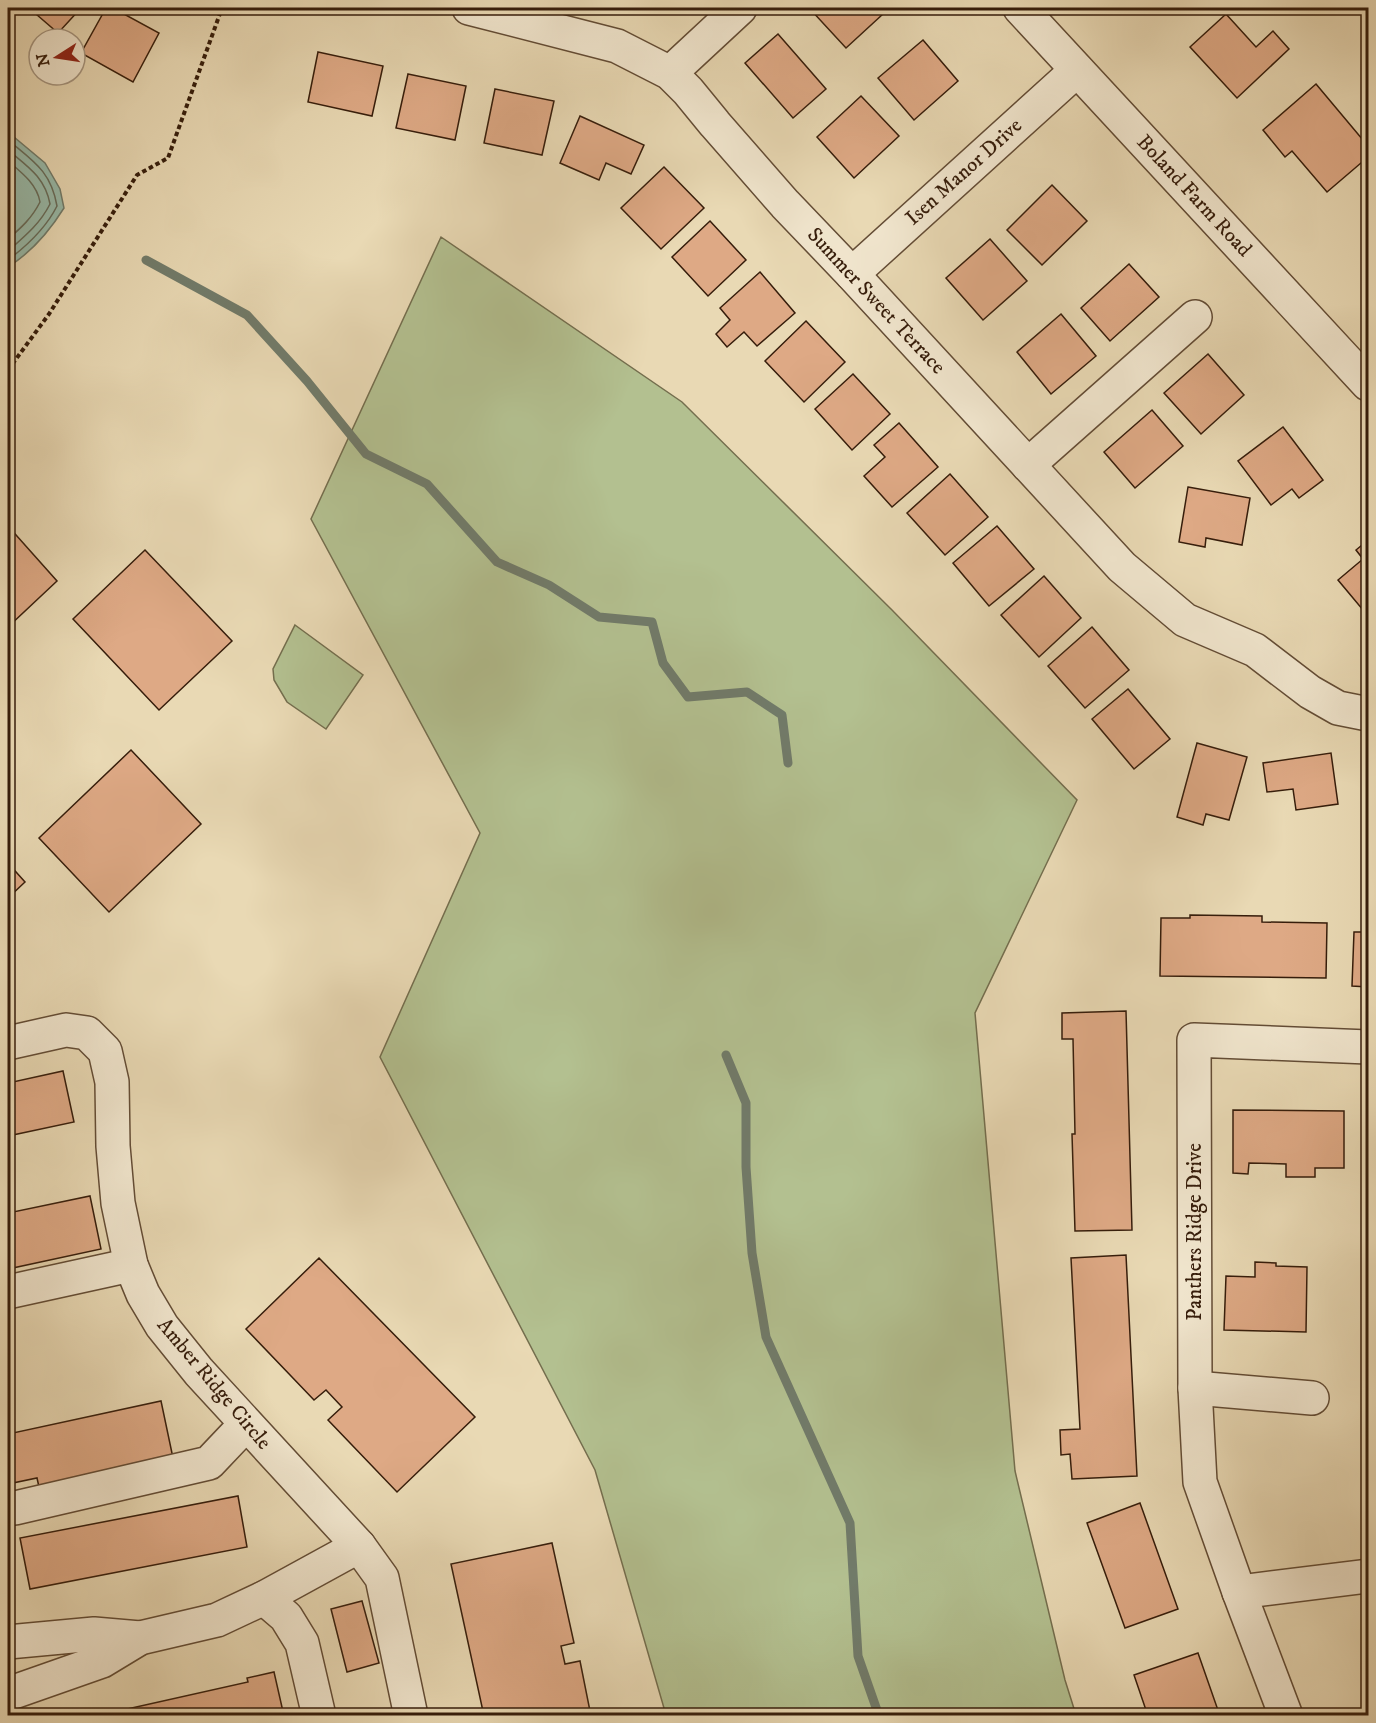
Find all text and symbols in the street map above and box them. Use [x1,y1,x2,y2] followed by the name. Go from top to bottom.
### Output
[27,27,87,87] north arrow
[32,51,54,68] text: N
[900,113,1028,231] street label: Isen Manor Drive
[1131,130,1257,263] street label: Boland Farm Road
[801,222,951,380] street label: Summer Sweet Terrace
[1182,1143,1208,1321] street label: Panthers Ridge Drive
[151,1313,277,1455] street label: Amber Ridge Circle

